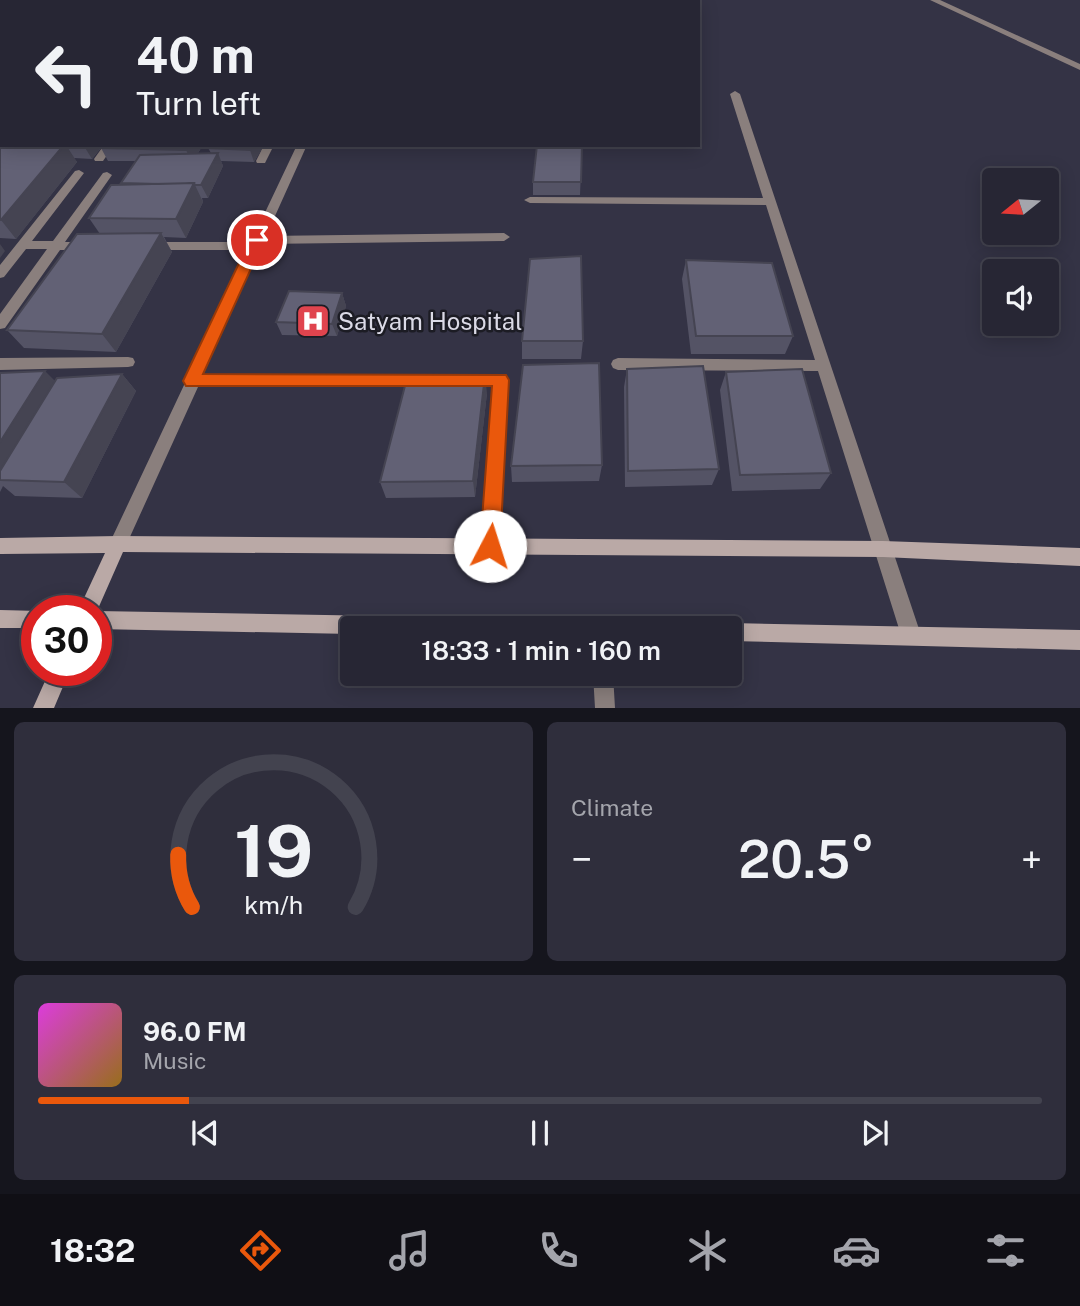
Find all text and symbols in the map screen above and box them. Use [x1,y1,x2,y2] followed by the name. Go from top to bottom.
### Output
[136,26,255,84] text: 40 m
[21,28,112,119] icon: left
[136,85,261,122] text: Turn left
[982,168,1059,245] north arrow
[982,168,1059,336] map controls
[227,210,287,270] pin
[238,221,276,259] icon: arrive
[982,259,1059,336] button: sound
[294,302,332,340] hospital icon: Satyam Hospital
[338,307,522,335] place label: Satyam Hospital
[453,509,527,583] position arrow
[21,595,112,686] speed limit sign: 30
[421,635,661,666] text: 18:33 · 1 min · 160 m
[571,794,653,821] text: Climate
[234,809,313,894] text: 19
[738,829,875,890] text: 20.5°
[571,837,592,882] text: −
[1021,837,1042,882] text: +
[244,890,303,920] text: km/h
[143,1016,247,1047] text: 96.0 FM
[143,1047,207,1074] text: Music
[186,1114,224,1152] icon: previous
[521,1114,559,1152] icon: pause
[856,1114,894,1152] icon: next
[236,1226,285,1275] icon: directions
[385,1226,434,1275] icon: music
[534,1226,583,1275] icon: phone
[683,1226,732,1275] icon: climate
[832,1226,881,1275] icon: car
[981,1226,1030,1275] icon: filters
[50,1232,135,1269] text: 18:32

